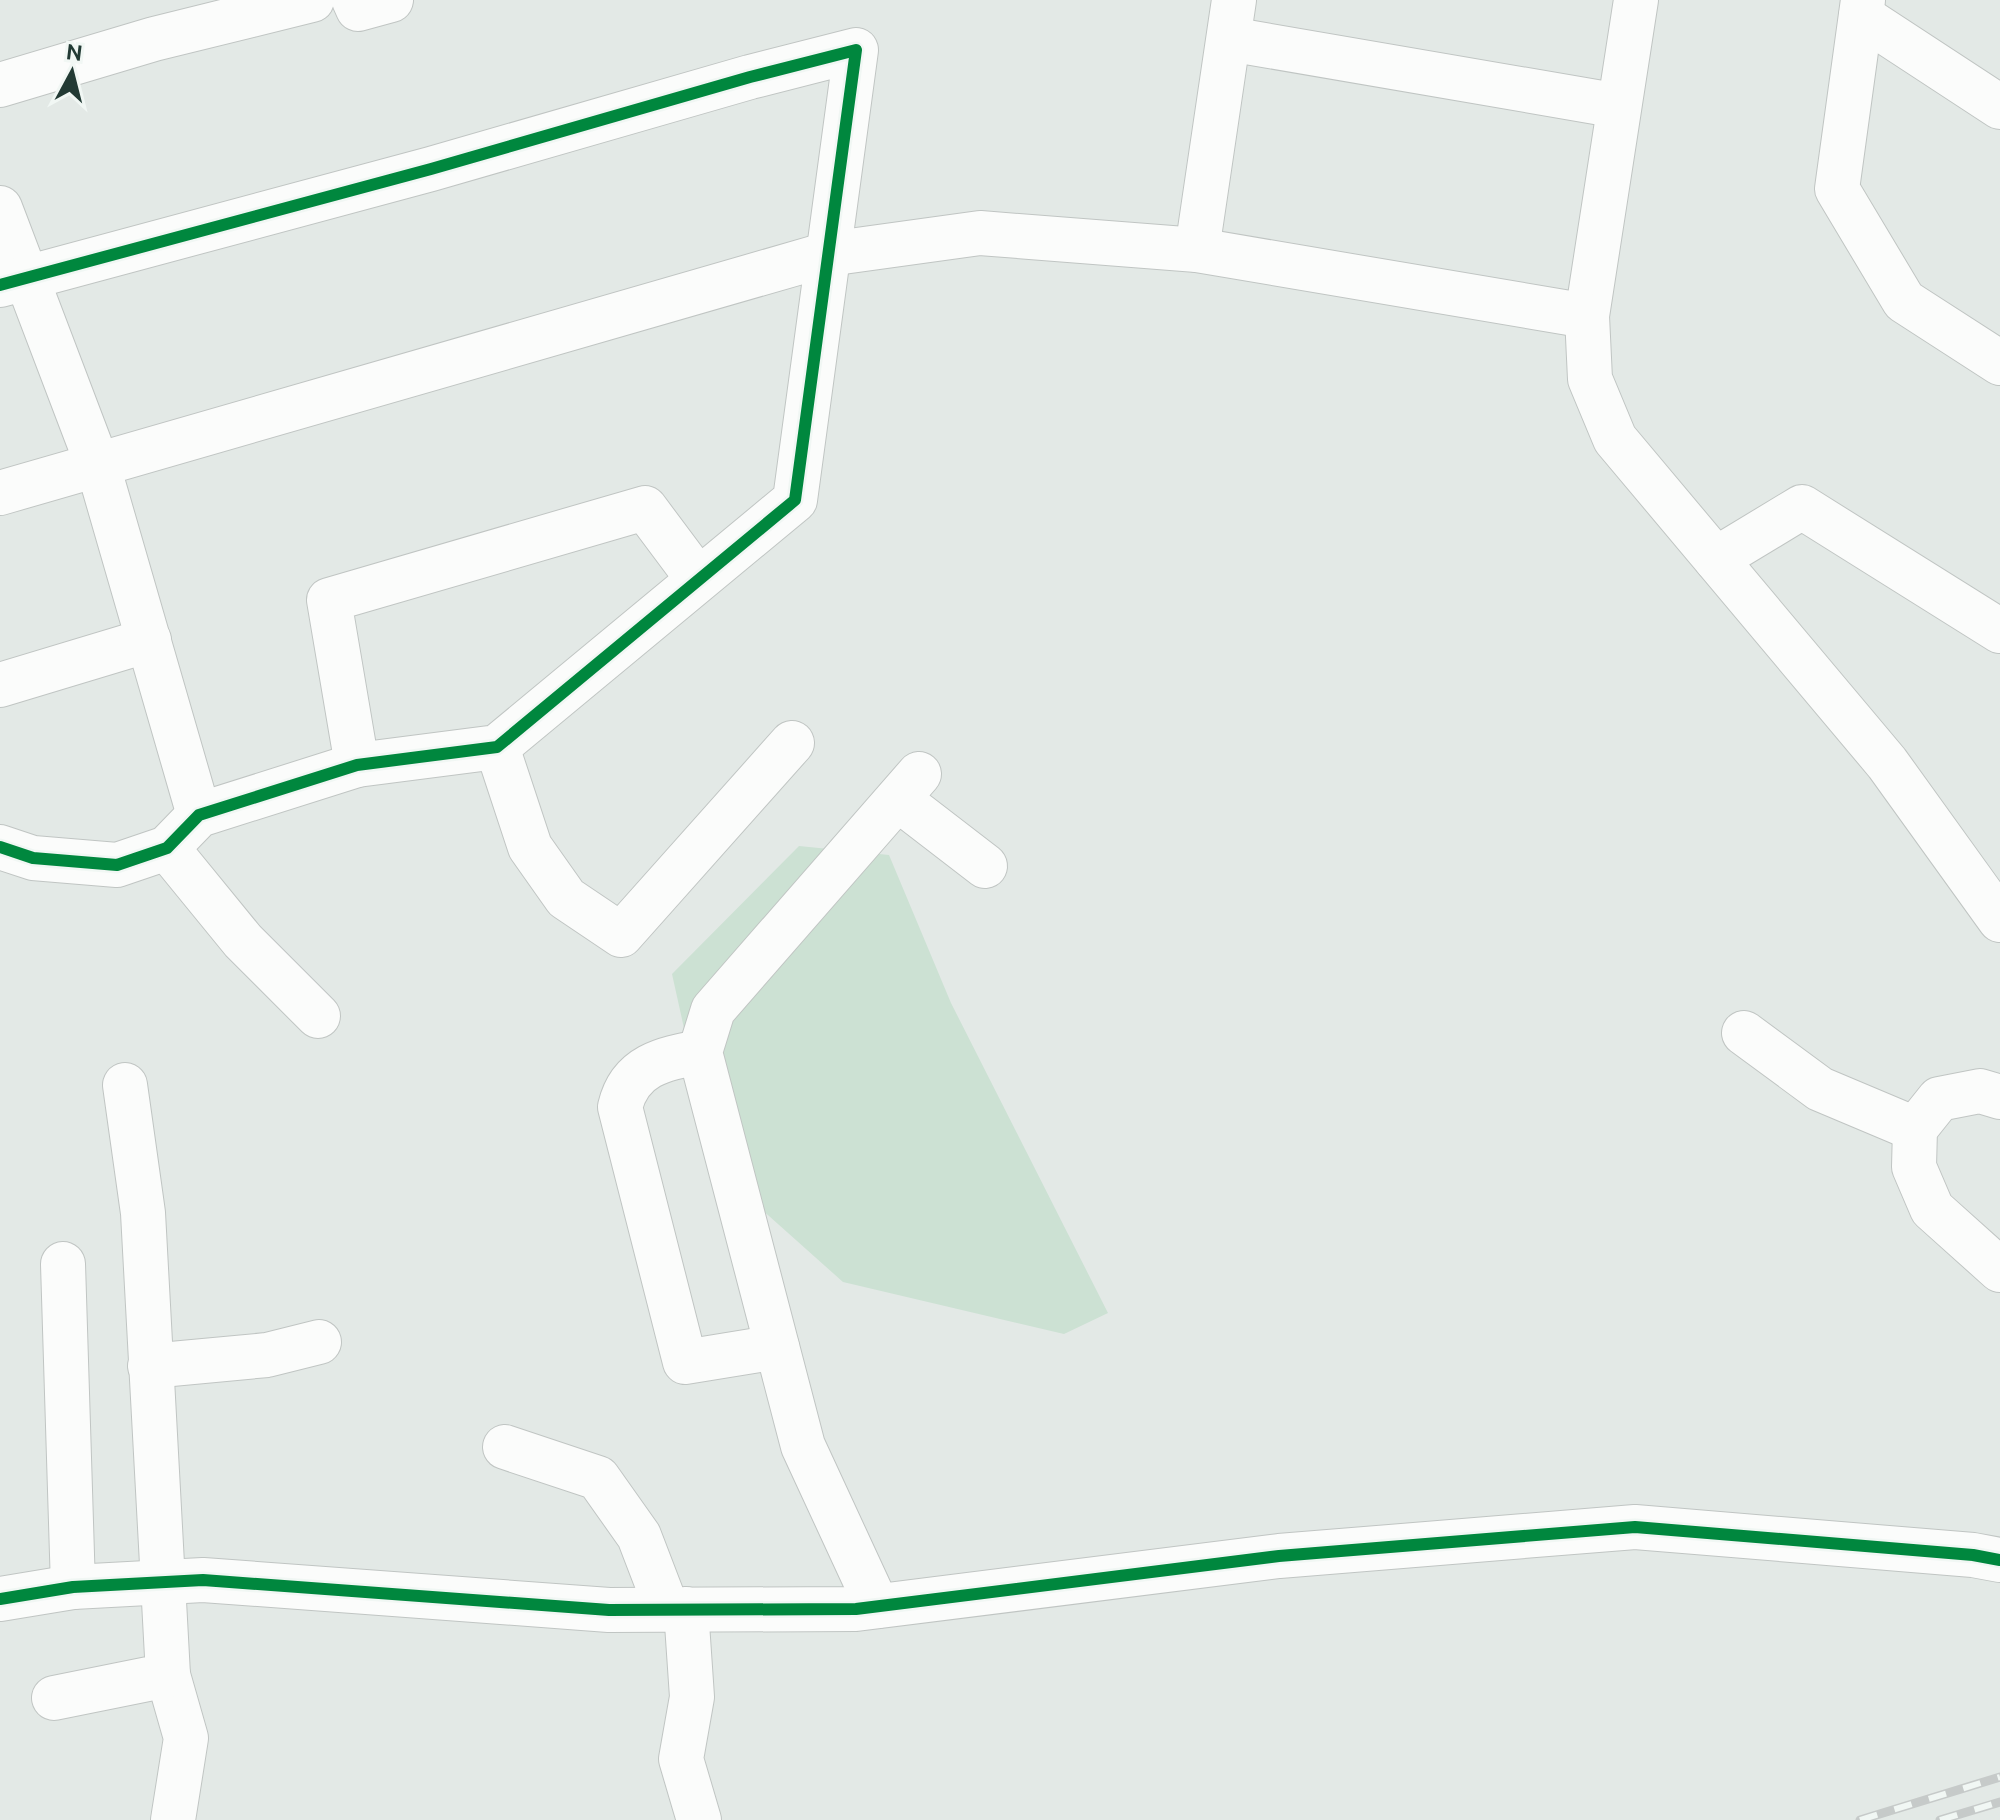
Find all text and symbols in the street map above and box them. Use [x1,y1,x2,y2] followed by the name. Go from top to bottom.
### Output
[32,32,112,112] north arrow
[65,38,84,65] text: N

